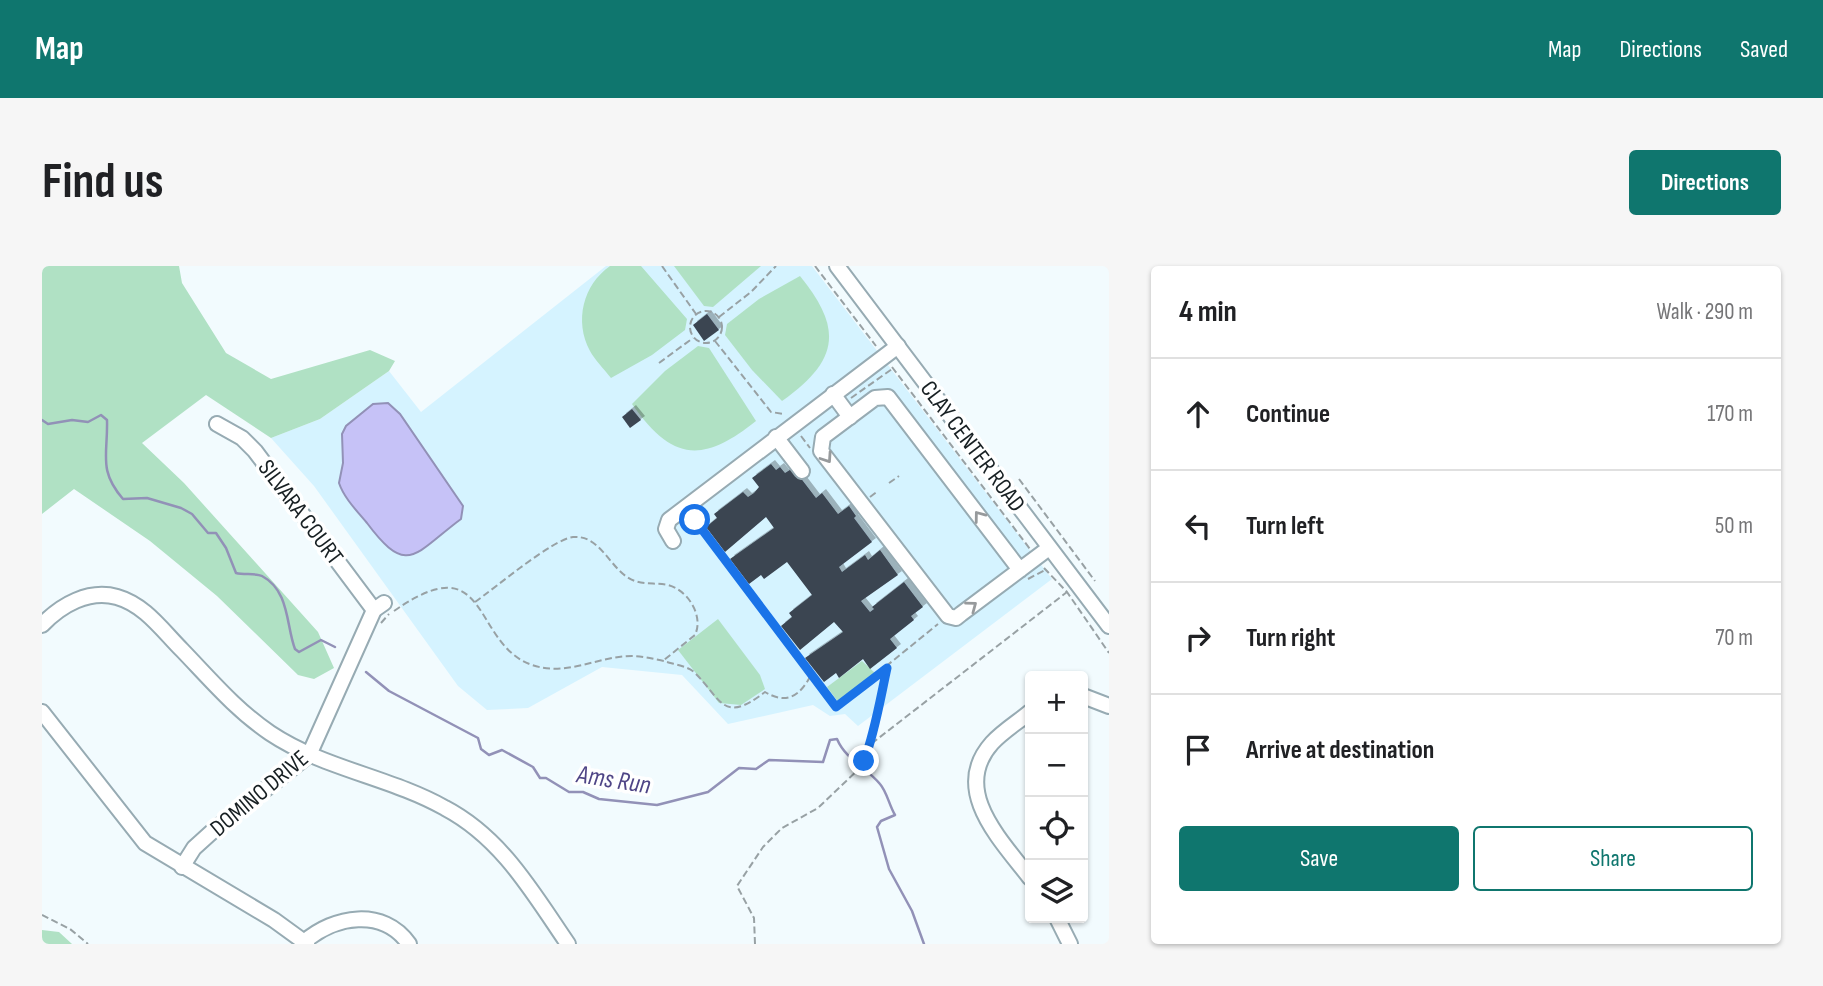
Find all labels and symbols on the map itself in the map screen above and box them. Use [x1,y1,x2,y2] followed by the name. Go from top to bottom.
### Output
[914,375,1031,518] street label: CLAY CENTER ROAD
[818,450,831,463] one-way arrow
[252,454,350,571] street label: SILVARA COURT
[679,504,710,535] route start
[974,511,987,523] one-way arrow
[964,602,976,615] one-way arrow
[204,744,314,843] street label: DOMINO DRIVE
[848,745,879,776] route end
[574,759,653,802] water label: Ams Run

